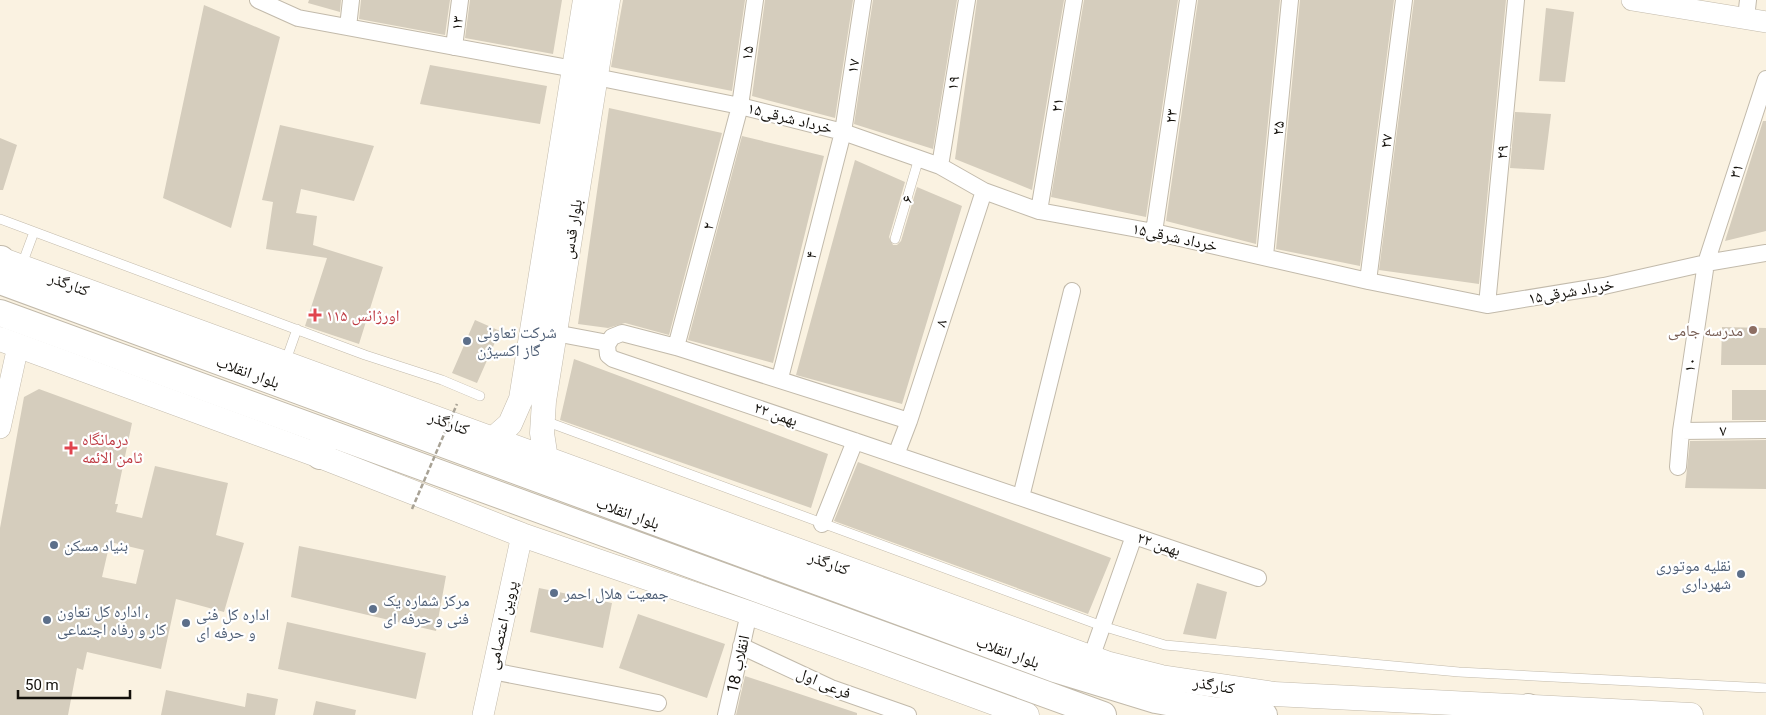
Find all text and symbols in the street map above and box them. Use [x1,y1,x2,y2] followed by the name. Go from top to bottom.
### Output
[447,15,467,31] street label: ۱۳
[737,45,757,61] street label: ۱۵
[842,57,864,75] street label: ۱۷
[942,74,964,92] street label: ۱۹
[1046,96,1068,114] street label: ۲۱
[745,98,834,139] street label: ۱۵خرداد شرقی
[1161,108,1181,124] street label: ۲۳
[1268,120,1288,136] street label: ۲۵
[1376,133,1396,149] street label: ۲۷
[1492,144,1512,160] street label: ۲۹
[1725,161,1747,181] street label: ۳۱
[897,193,917,205] street label: ۶
[558,198,587,260] street label: بلوار قدس
[1130,219,1219,256] street label: ۱۵خرداد شرقی
[698,220,718,232] street label: ۲
[801,249,821,261] street label: ۴
[45,268,92,300] street label: کنارگذر
[1527,274,1616,309] street label: ۱۵خرداد شرقی
[326,306,400,326] place label: اورژانس ۱۱۵
[308,308,322,322] marker: اورژانس ۱۱۵
[931,317,951,329] street label: ۸
[1668,321,1743,341] place label: مدرسه جامی
[477,323,557,361] place label: شرکت تعاونی گاز اکسیژن
[1747,324,1759,336] marker: مدرسه جامی
[461,335,473,347] marker: شرکت تعاونی گاز اکسیژن
[214,352,282,392] street label: بلوار انقلاب
[1679,356,1701,374] street label: ۱۰
[751,398,800,431] street label: ۲۲ بهمن
[425,407,472,439] street label: کنارگذر
[1719,421,1727,440] street label: ۷
[82,430,143,468] place label: درمانگاه ثامن الائمه
[64,441,78,455] marker: درمانگاه ثامن الائمه
[594,493,662,533] street label: بلوار انقلاب
[1134,528,1183,561] street label: ۲۲ بهمن
[64,536,128,556] place label: بنیاد مسکن
[48,539,60,551] marker: بنیاد مسکن
[805,547,852,579] street label: کنارگذر
[1656,556,1731,594] place label: نقلیه موتوری شهرداری
[1735,568,1747,580] marker: نقلیه موتوری شهرداری
[483,578,522,672] street label: پروین اعتصامی
[563,584,669,604] place label: جمعیت هلال احمر
[548,587,560,599] marker: جمعیت هلال احمر
[383,591,470,629] place label: مرکز شماره یک فنی و حرفه ای
[57,602,167,640] place label: اداره کل تعاون ، کار و رفاه اجتماعی
[367,603,379,615] marker: مرکز شماره یک فنی و حرفه ای
[196,605,269,643] place label: اداره کل فنی و حرفه ای
[41,614,53,626] marker: اداره کل تعاون ، کار و رفاه اجتماعی
[180,617,192,629] marker: اداره کل فنی و حرفه ای
[974,632,1042,672] street label: بلوار انقلاب
[723,633,753,695] street label: انقلاب 18
[794,663,854,704] street label: فرعی اول
[18,668,130,700] scale bar
[1191,672,1237,698] street label: کنارگذر
[25,676,59,694] text: 50 m

